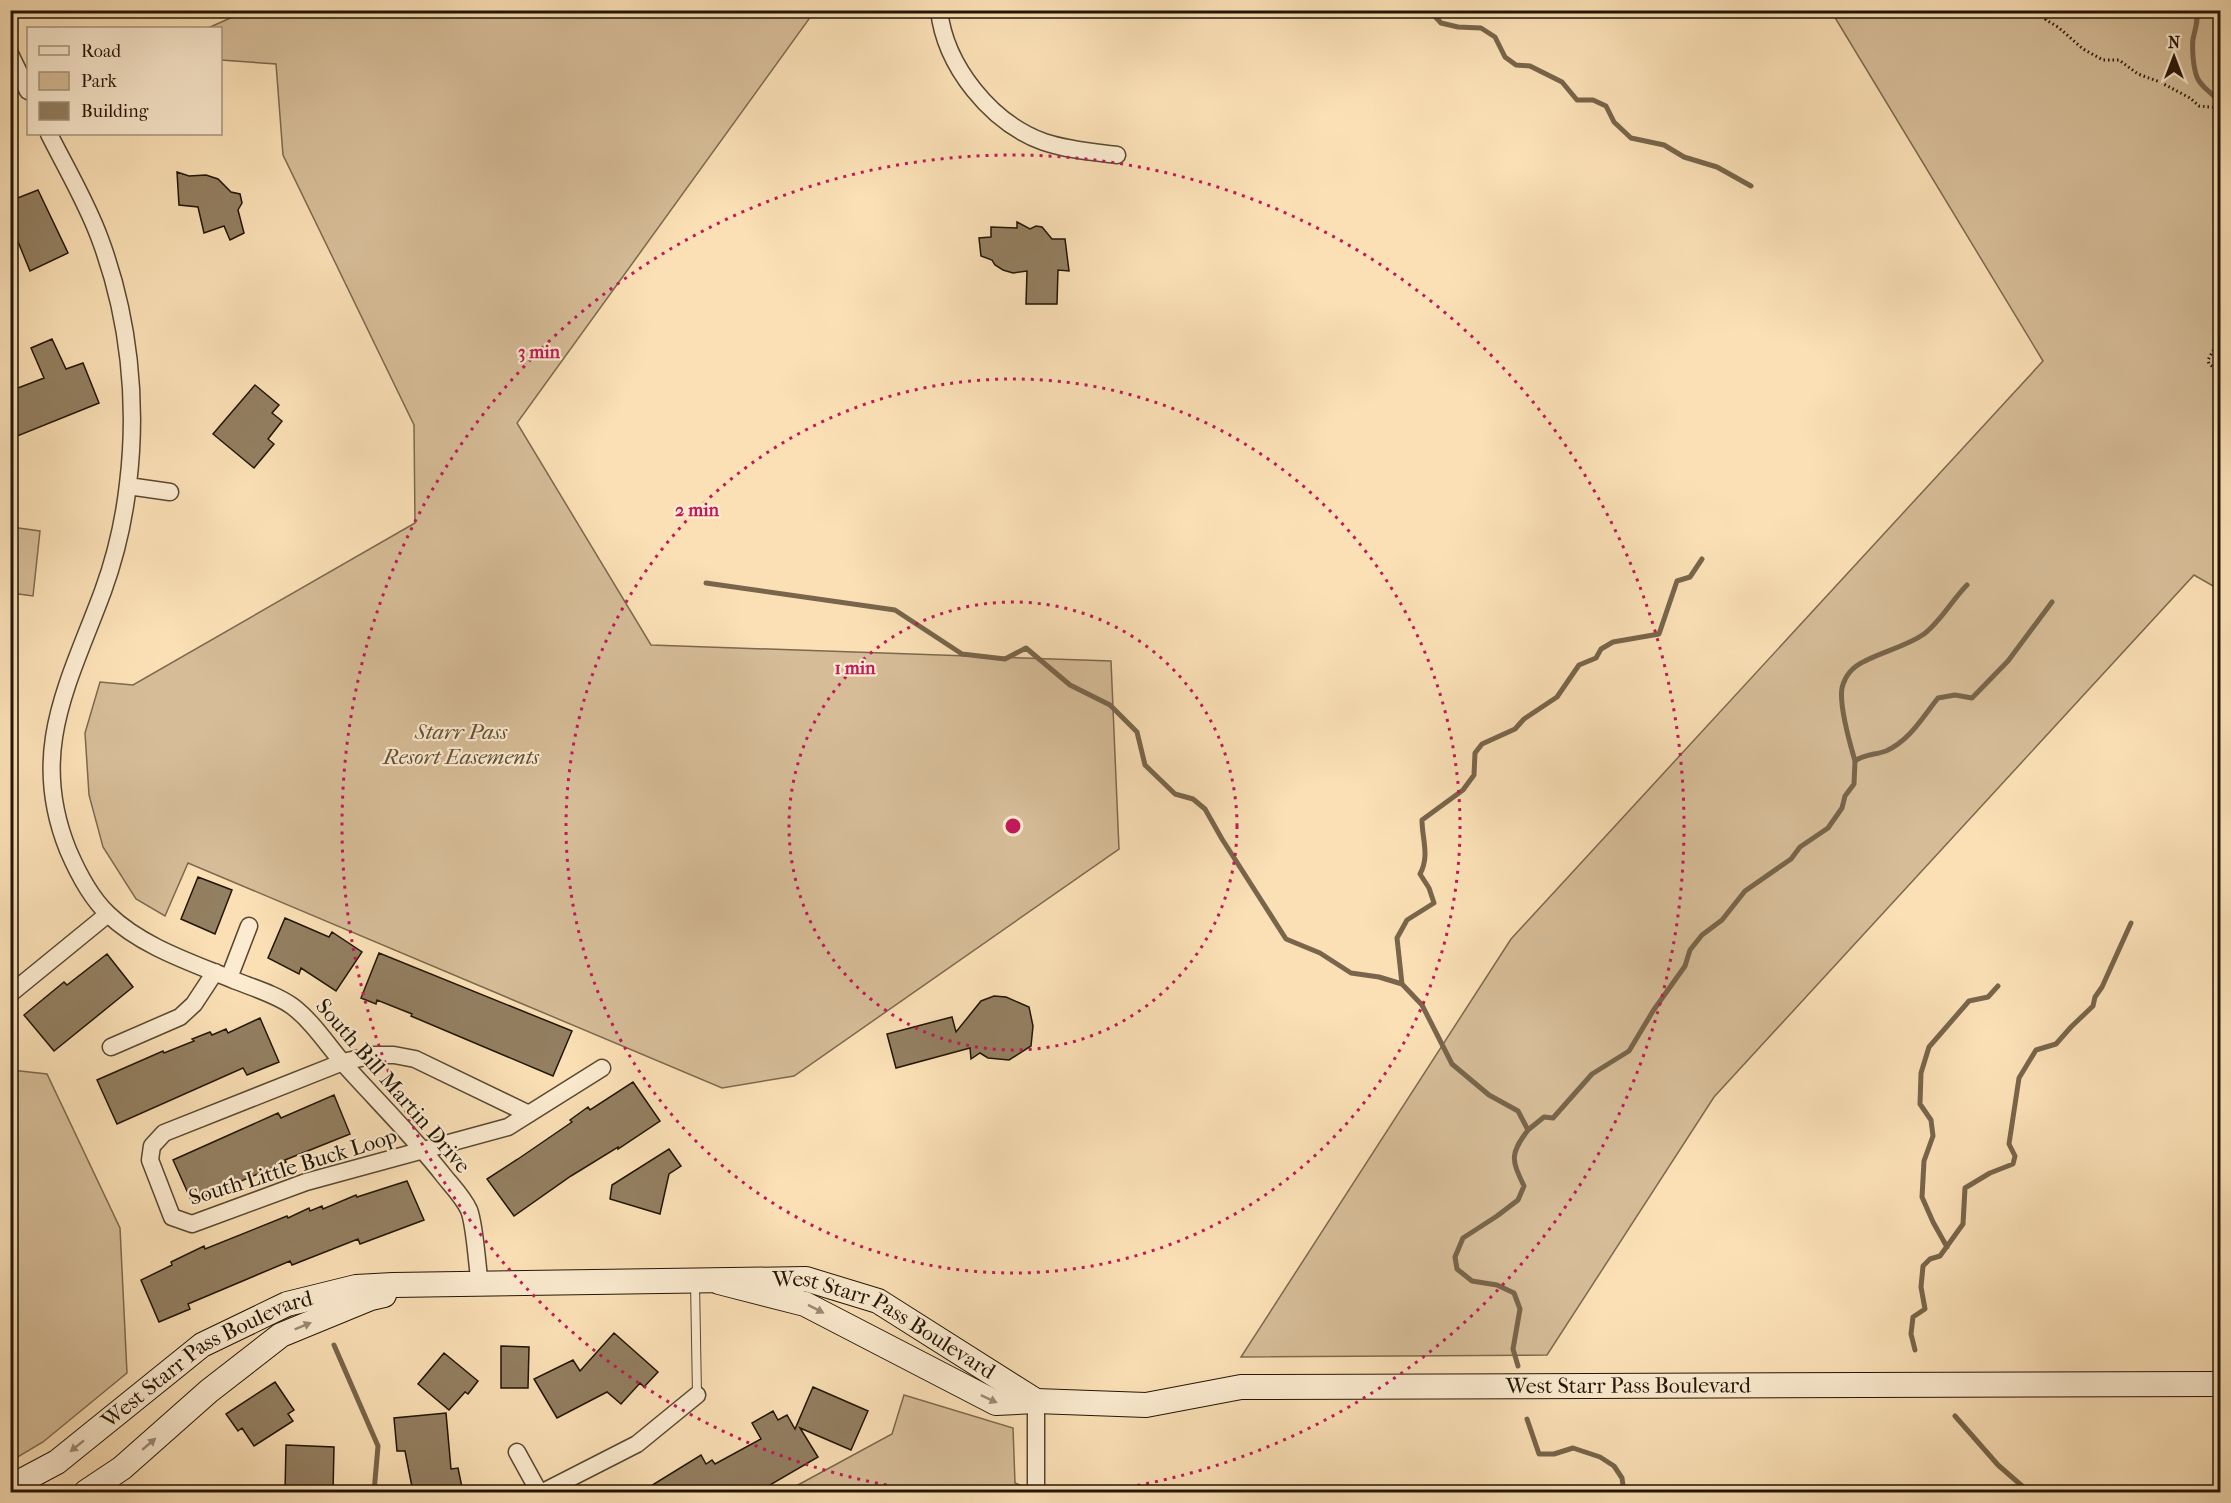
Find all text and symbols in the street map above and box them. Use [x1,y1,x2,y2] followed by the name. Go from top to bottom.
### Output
[27,27,222,135] legend
[2144,27,2204,87] north arrow
[2168,33,2181,52] text: N
[81,41,121,62] text: Road
[81,71,118,92] text: Park
[81,101,149,122] text: Building
[518,342,561,363] text: 3 min
[675,500,719,521] text: 2 min
[834,658,876,679] text: 1 min
[381,719,540,770] park label: Starr Pass Resort Easements
[1003,816,1023,836] centre of rings
[310,993,476,1179] street label: South Bill Martin Drive
[186,1123,400,1211] street label: South Little Buck Loop
[771,1266,1001,1385] street label: West Starr Pass Boulevard
[96,1285,316,1434] street label: West Starr Pass Boulevard
[807,1304,824,1314] one-way arrow
[294,1320,312,1330] one-way arrow
[1505,1372,1752,1399] street label: West Starr Pass Boulevard
[980,1394,997,1403] one-way arrow
[141,1438,156,1451] one-way arrow
[69,1439,85,1452] one-way arrow

